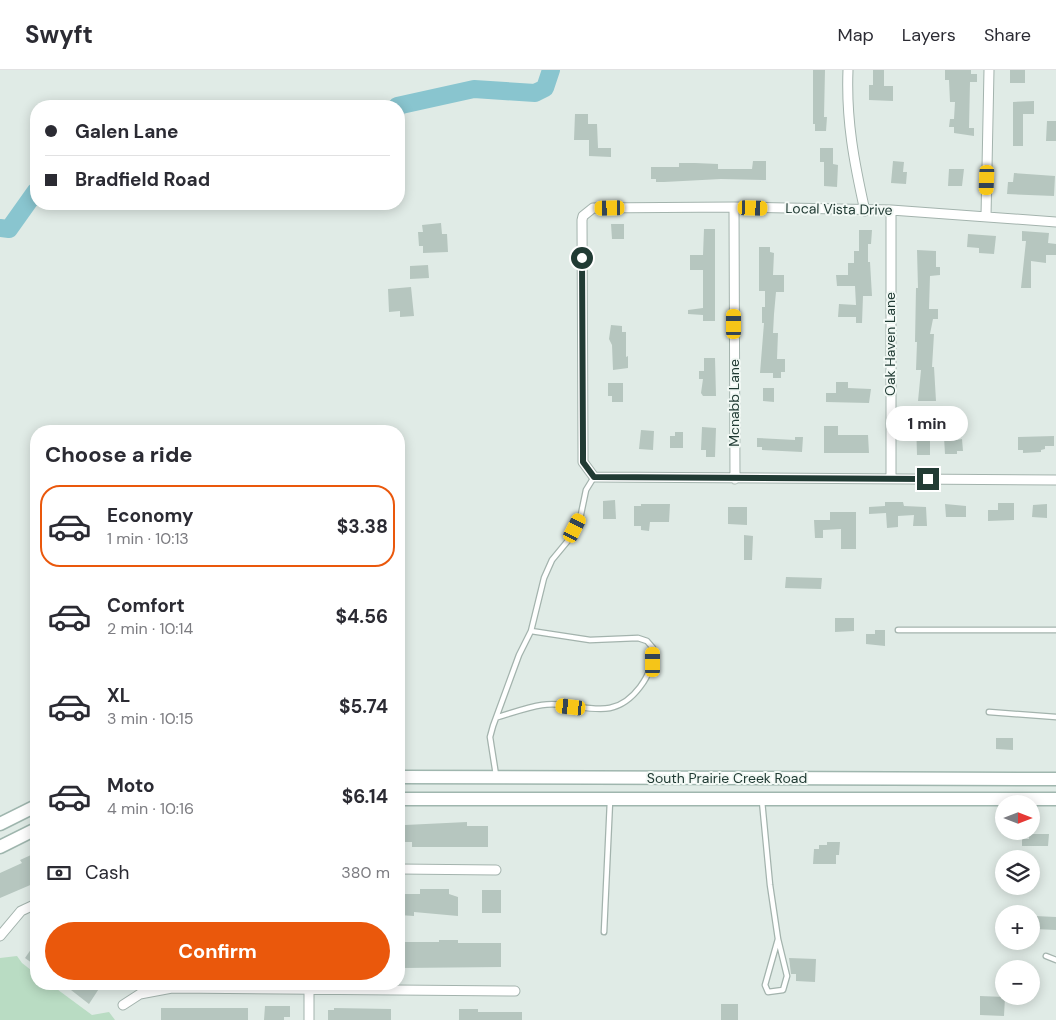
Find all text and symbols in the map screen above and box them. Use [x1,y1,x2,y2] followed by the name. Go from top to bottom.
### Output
[25,19,93,50] text: Swyft
[838,23,874,47] text: Map
[902,23,956,47] text: Layers
[984,23,1031,47] text: Share
[75,119,179,144] text: Galen Lane
[978,165,995,195] car
[75,167,210,192] text: Bradfield Road
[785,199,893,219] street label: Local Vista Drive
[594,200,625,216] car
[737,200,768,216] car
[571,247,593,269] route start
[881,292,899,396] street label: Oak Haven Lane
[726,309,741,339] car
[725,359,743,447] street label: Mcnabb Lane
[887,406,969,442] callout: 1 min
[908,413,946,434] text: 1 min
[45,440,193,469] text: Choose a ride
[917,468,939,490] route end
[107,503,194,528] text: Economy
[47,504,92,549] icon: car
[561,511,588,545] car
[337,514,388,539] text: $3.38
[107,528,189,549] text: 1 min · 10:13
[107,593,185,618] text: Comfort
[47,594,92,639] icon: car
[336,604,388,629] text: $4.56
[107,618,193,639] text: 2 min · 10:14
[645,647,660,677] car
[107,683,130,708] text: XL
[47,684,92,729] icon: car
[339,694,388,719] text: $5.74
[555,698,586,716] car
[107,708,194,729] text: 3 min · 10:15
[647,769,807,787] street label: South Prairie Creek Road
[107,773,155,798] text: Moto
[47,774,92,819] icon: car
[342,784,388,809] text: $6.14
[995,795,1040,840] north arrow
[995,795,1040,1005] map controls
[107,798,194,819] text: 4 min · 10:16
[995,850,1040,895] button: layers
[45,859,73,887] icon: cash
[85,860,129,885] text: Cash
[341,862,390,883] text: 380 m
[995,905,1040,950] button: +
[45,922,390,980] button: Confirm
[995,960,1040,1005] button: −

